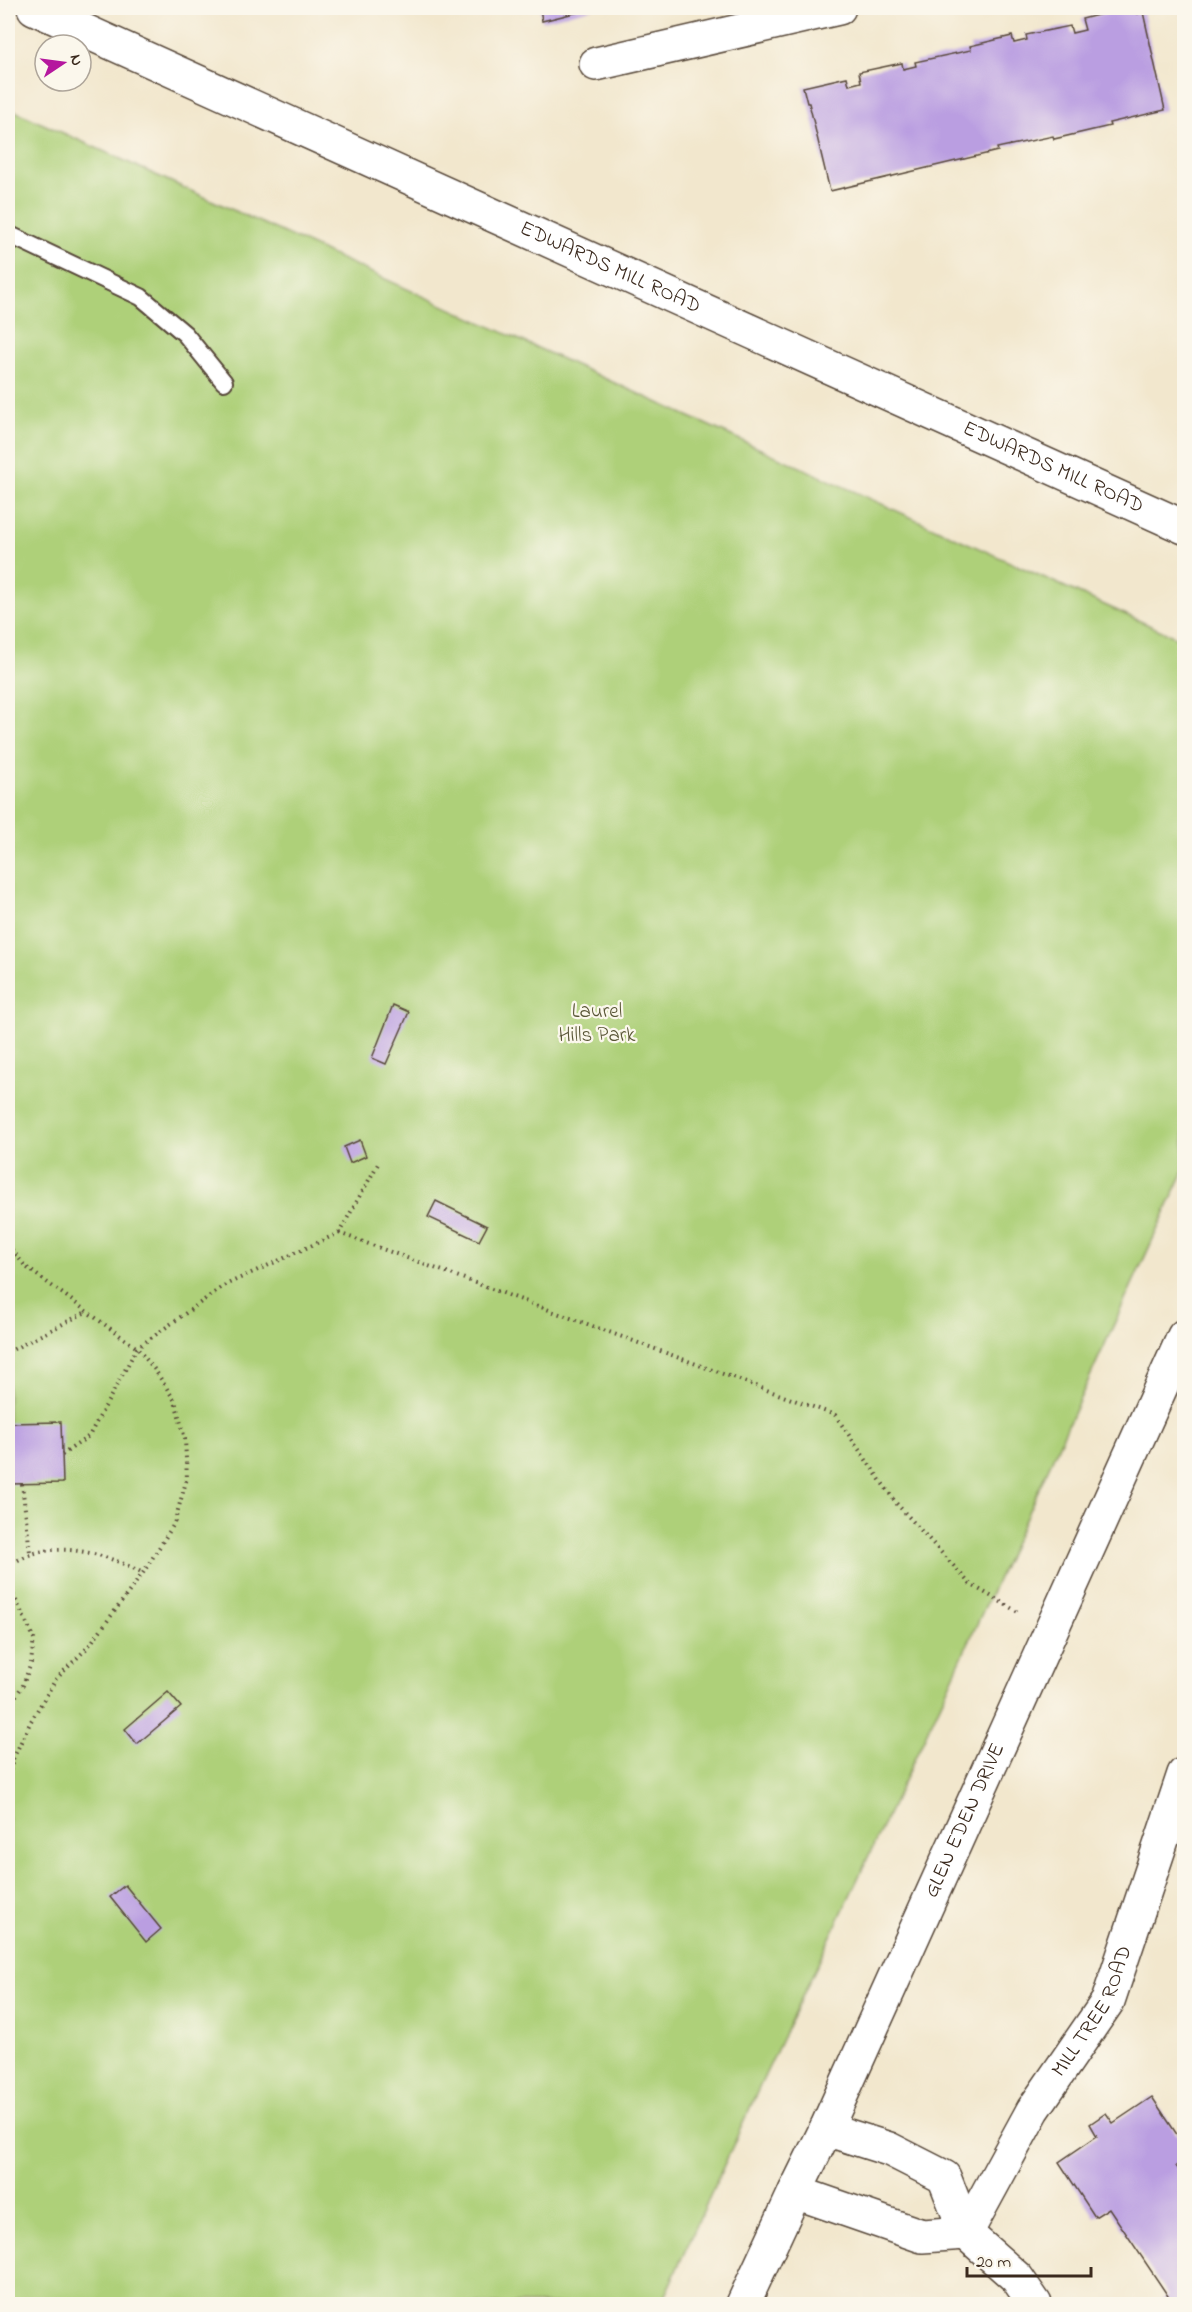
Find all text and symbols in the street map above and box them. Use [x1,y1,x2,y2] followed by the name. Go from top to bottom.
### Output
[33,33,93,93] north arrow
[63,52,89,68] text: N
[515,214,705,322] street label: EDWARDS MILL ROAD
[958,414,1148,522] street label: EDWARDS MILL ROAD
[559,997,636,1051] park label: Laurel Hills Park
[917,1738,1013,1903] street label: GLEN EDEN DRIVE
[1045,1942,1140,2083] street label: MILL TREE ROAD
[967,2240,1092,2278] scale bar
[976,2250,1011,2276] text: 20 m

